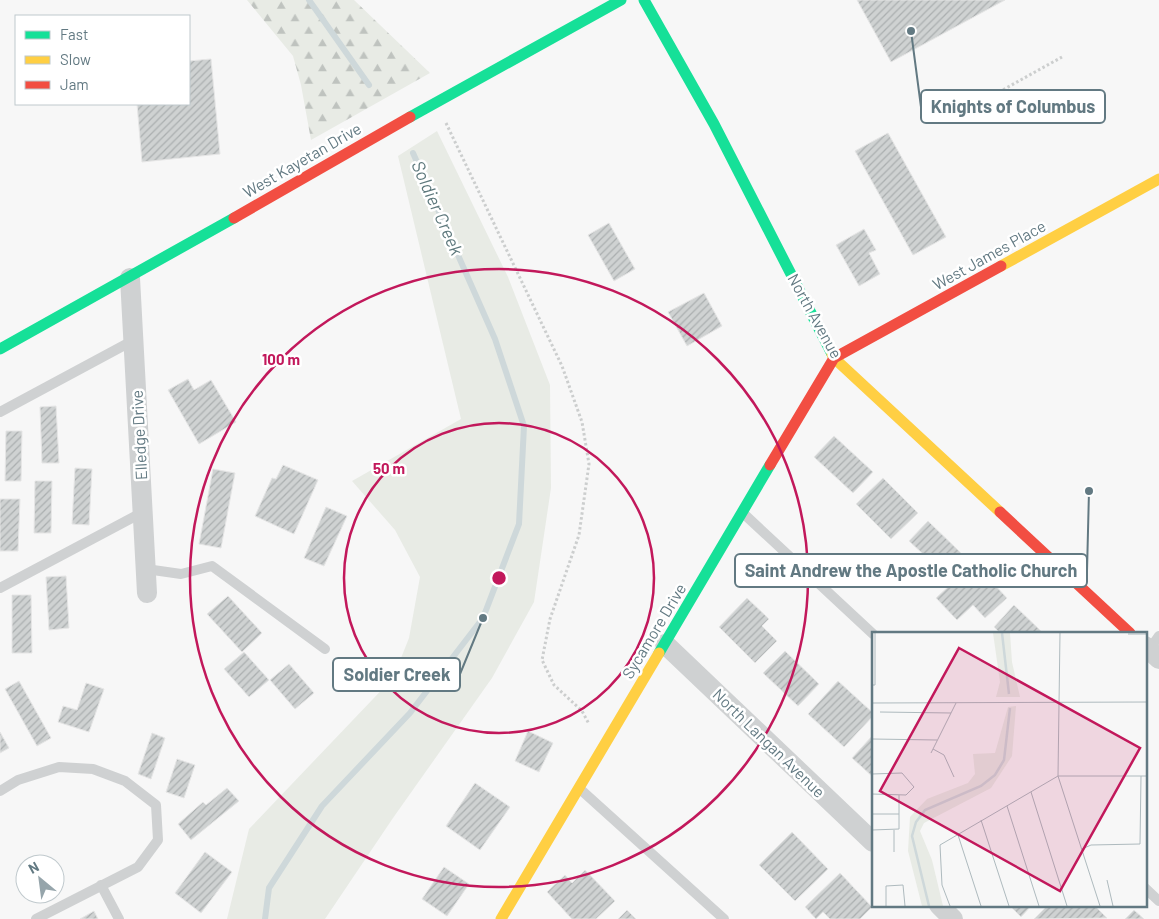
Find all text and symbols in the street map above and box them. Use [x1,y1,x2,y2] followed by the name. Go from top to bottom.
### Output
[15,15,190,105] legend
[60,25,88,43] text: Fast
[60,50,91,68] text: Slow
[60,75,89,93] text: Jam
[921,90,1105,123] callout: Knights of Columbus
[931,95,1095,117] text: Knights of Columbus
[239,118,364,201] street label: West Kayetan Drive
[407,157,469,258] water label: Soldier Creek
[929,216,1049,293] street label: West James Place
[784,270,847,362] street label: North Avenue
[262,350,300,368] text: 100 m
[127,389,150,481] street label: Elledge Drive
[373,459,405,477] text: 50 m
[735,554,1087,587] callout: Saint Andrew the Apostle Catholic Church
[745,559,1077,581] text: Saint Andrew the Apostle Catholic Church
[490,569,508,587] centre of rings
[618,580,690,682] street label: Sycamore Drive
[872,632,1146,906] inset map
[333,658,460,691] callout: Soldier Creek
[343,663,451,685] text: Soldier Creek
[709,684,829,801] street label: North Langan Avenue
[15,854,65,904] north arrow
[25,858,42,877] text: N

